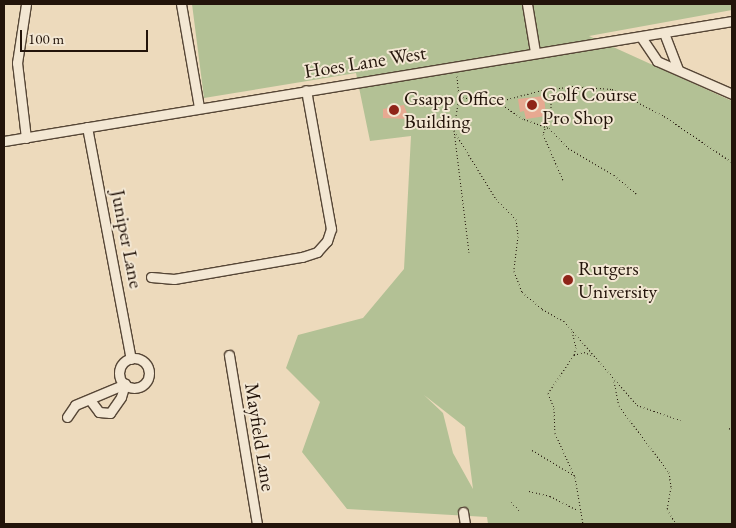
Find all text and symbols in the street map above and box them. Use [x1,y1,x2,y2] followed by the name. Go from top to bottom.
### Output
[22,20,150,52] scale bar
[28,29,64,48] text: 100 m
[302,41,428,83] street label: Hoes Lane West
[542,82,637,129] place label: Golf Course Pro Shop
[404,86,504,133] place label: Gsapp Office Building
[526,99,538,111] marker: Golf Course Pro Shop
[388,104,400,116] marker: Gsapp Office Building
[106,188,148,290] street label: Juniper Lane
[578,256,657,303] place label: Rutgers University
[562,274,574,286] marker: Rutgers University
[240,381,280,493] street label: Mayfield Lane

